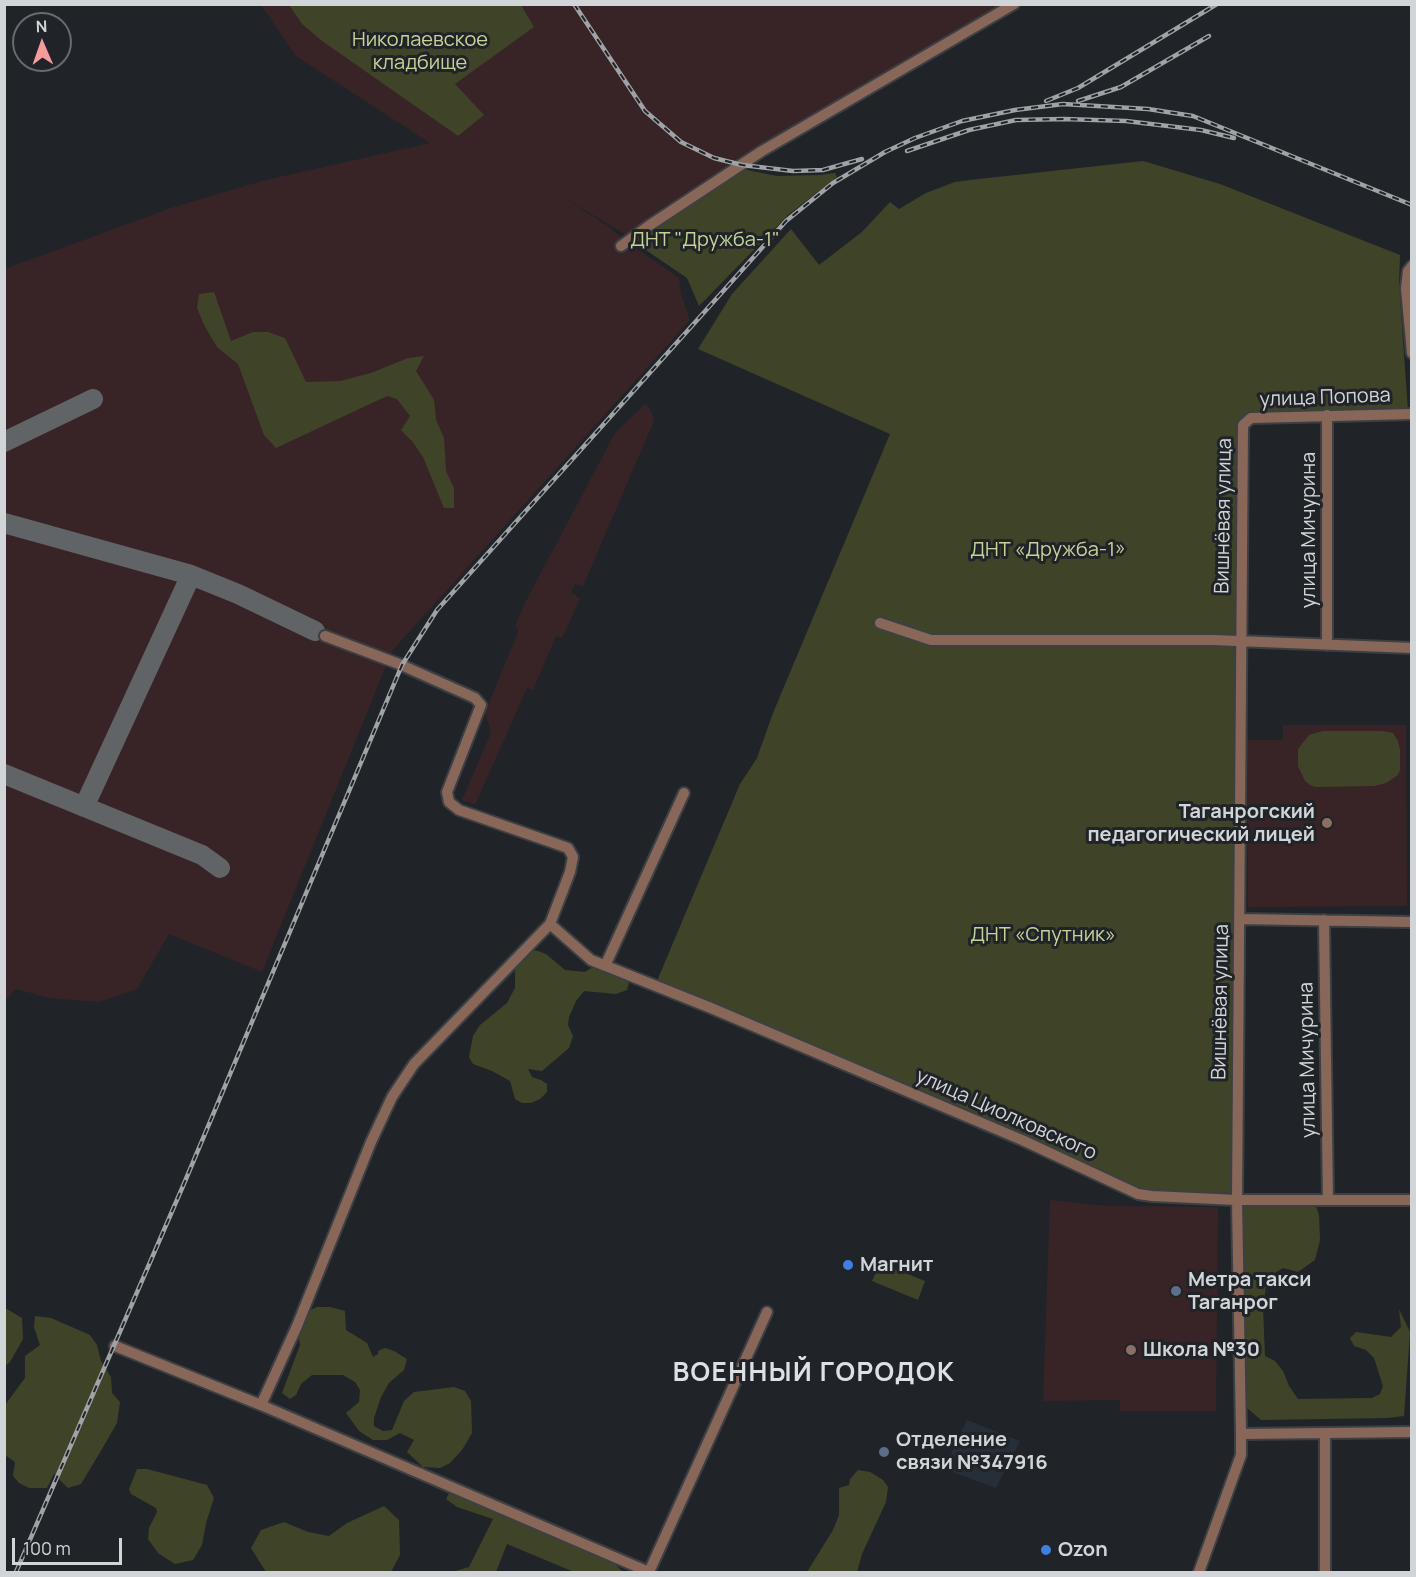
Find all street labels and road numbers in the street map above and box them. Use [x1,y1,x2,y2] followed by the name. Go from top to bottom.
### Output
[1259,384,1391,412] street label: улица Попова
[1211,438,1237,594] street label: Вишнёвая улица
[1297,452,1321,608] street label: улица Мичурина
[1208,924,1234,1080] street label: Вишнёвая улица
[1295,982,1321,1138] street label: улица Мичурина
[912,1064,1100,1166] street label: улица Циолковского

